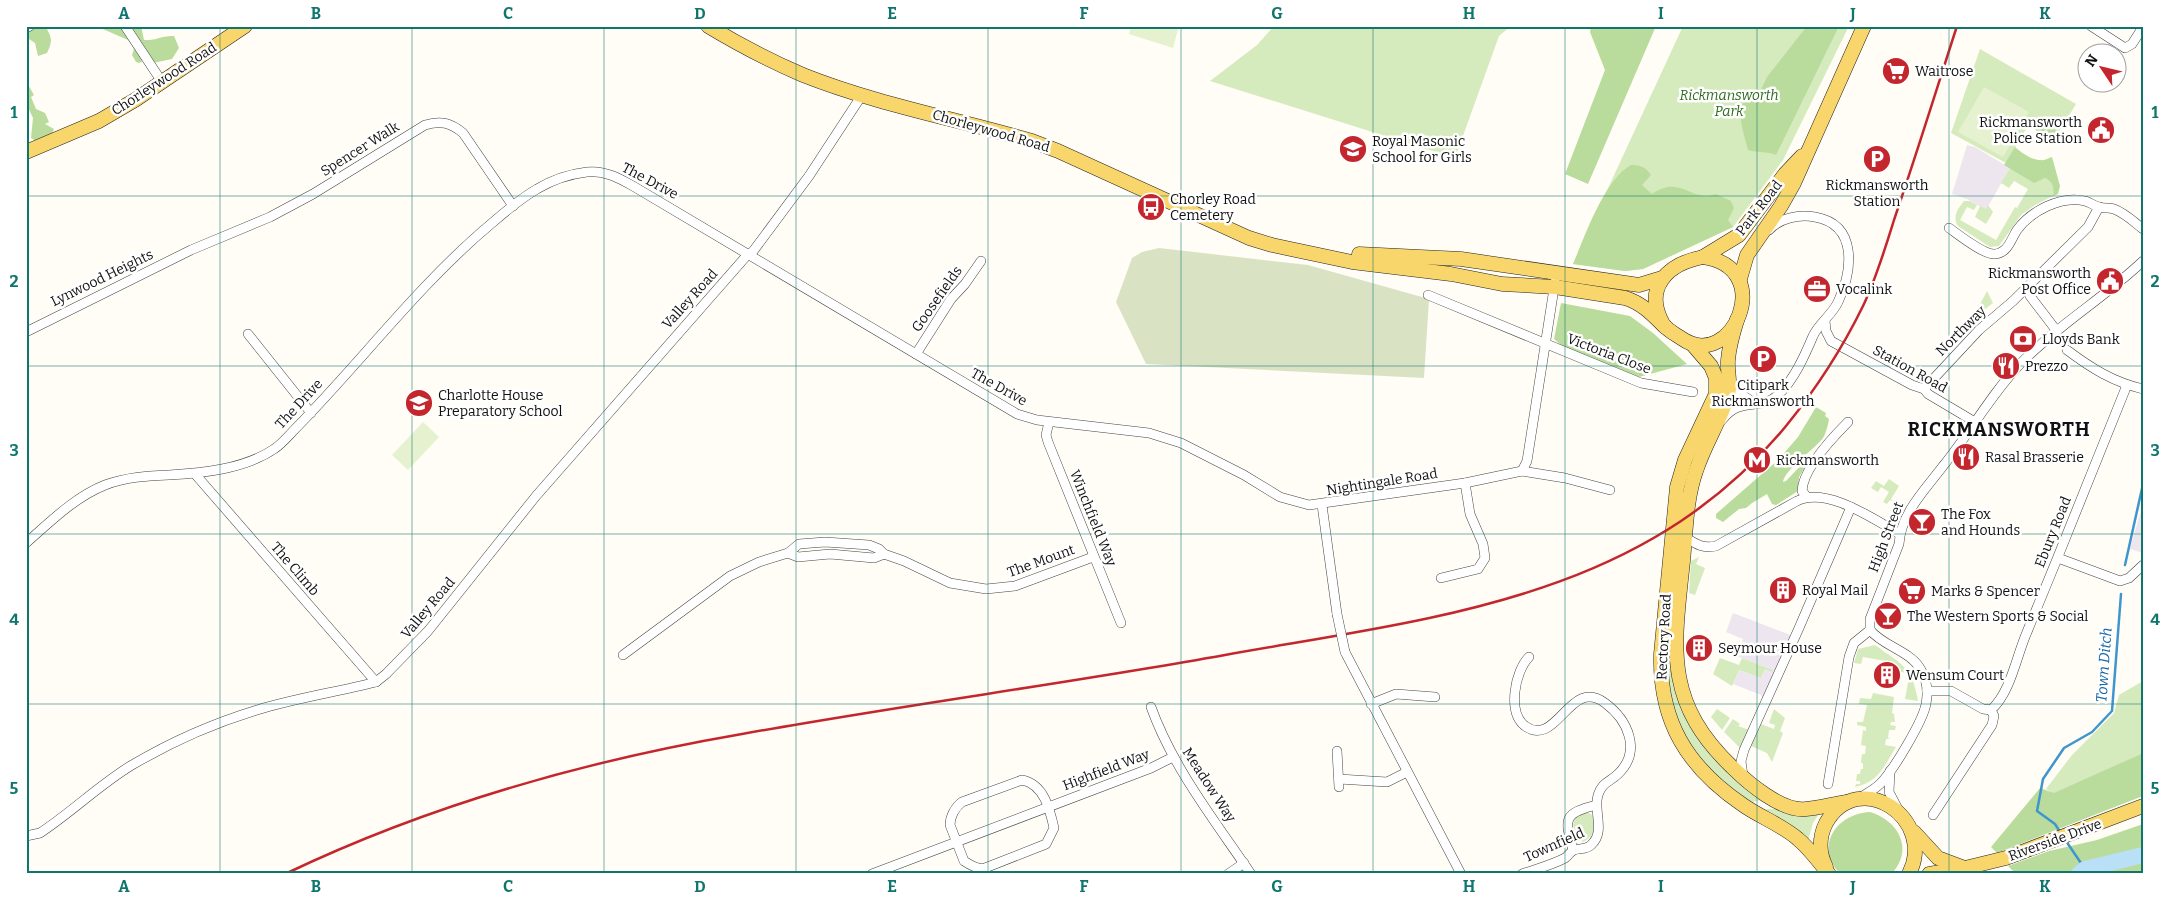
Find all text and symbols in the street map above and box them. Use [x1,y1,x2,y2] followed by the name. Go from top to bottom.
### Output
[118,4,130,23] text: A
[311,4,321,23] text: B
[503,4,513,23] text: C
[694,4,706,23] text: D
[887,4,897,23] text: E
[1080,4,1089,23] text: F
[1271,4,1283,23] text: G
[1463,4,1476,23] text: H
[1658,4,1664,23] text: I
[1849,4,1856,23] text: J
[2039,4,2051,23] text: K
[108,39,220,119] street label: Chorleywood Road
[2076,42,2126,92] north arrow
[2082,51,2102,70] text: N
[1881,56,1911,86] supermarket icon: Waitrose
[1915,63,1973,80] place label: Waitrose
[1679,87,1779,120] park label: Rickmansworth Park
[11,103,18,122] text: 1
[2152,103,2159,122] text: 1
[930,106,1052,156] street label: Chorleywood Road
[1979,114,2082,147] place label: Rickmansworth Police Station
[2086,115,2116,145] public building icon: Rickmansworth Police Station
[318,118,402,180] street label: Spencer Walk
[1372,133,1472,166] place label: Royal Masonic School for Girls
[1338,134,1368,164] school or university icon: Royal Masonic School for Girls
[1862,144,1892,174] parking icon: Rickmansworth Station
[619,159,681,203] street label: The Drive
[1732,177,1786,239] street label: Park Road
[1826,177,1929,210] place label: Rickmansworth Station
[1170,191,1256,224] place label: Chorley Road Cemetery
[1136,192,1166,222] bus stop icon: Chorley Road Cemetery
[48,246,156,310] street label: Lynwood Heights
[908,263,966,335] street label: Goosefields
[1988,265,2091,298] place label: Rickmansworth Post Office
[659,266,721,332] street label: Valley Road
[2095,266,2125,296] public building icon: Rickmansworth Post Office
[9,272,19,291] text: 2
[2150,272,2160,291] text: 2
[1802,274,1832,304] office icon: Vocalink
[1836,281,1892,298] place label: Vocalink
[1932,302,1990,360] street label: Northway
[2008,324,2038,354] bank icon: Lloyds Bank
[1565,330,1653,378] street label: Victoria Close
[2042,331,2120,348] place label: Lloyds Bank
[1870,342,1950,396] street label: Station Road
[1748,344,1778,374] parking icon: Citipark Rickmansworth
[1991,351,2021,381] restaurant icon: Prezzo
[2025,358,2068,375] place label: Prezzo
[968,365,1030,409] street label: The Drive
[272,376,326,432] street label: The Drive
[1712,377,1815,410] place label: Citipark Rickmansworth
[438,387,563,420] place label: Charlotte House Preparatory School
[404,388,434,418] school or university icon: Charlotte House Preparatory School
[1907,418,2091,441] district label: RICKMANSWORTH
[9,441,19,460] text: 3
[2150,441,2160,460] text: 3
[1951,442,1981,472] restaurant icon: Rasal Brasserie
[1742,445,1772,475] metro station icon: Rickmansworth
[1985,449,2084,466] place label: Rasal Brasserie
[1776,452,1879,469] place label: Rickmansworth
[1325,465,1439,499] street label: Nightingale Road
[1066,467,1120,569] street label: Winchfield Way
[2031,494,2075,570] street label: Ebury Road
[1865,499,1907,575] street label: High Street
[1941,506,2020,539] place label: The Fox and Hounds
[1907,507,1937,537] bar icon: The Fox and Hounds
[267,539,323,599] street label: The Climb
[1005,541,1077,581] street label: The Mount
[397,574,459,642] street label: Valley Road
[1768,575,1798,605] building icon: Royal Mail
[1897,576,1927,606] supermarket icon: Marks & Spencer
[1802,582,1868,599] place label: Royal Mail
[1931,583,2040,600] place label: Marks & Spencer
[1653,594,1675,680] street label: Rectory Road
[1873,601,1903,631] bar icon: The Western Sports & Social
[1907,608,2088,625] place label: The Western Sports & Social
[9,610,19,629] text: 4
[2150,610,2160,629] text: 4
[2092,627,2116,703] water label: Town Ditch
[1684,633,1714,663] building icon: Seymour House
[1718,640,1822,657] place label: Seymour House
[1872,660,1902,690] building icon: Wensum Court
[1906,667,2004,684] place label: Wensum Court
[1060,745,1152,794] street label: Highfield Way
[1179,745,1240,826] street label: Meadow Way
[10,779,19,798] text: 5
[2151,779,2160,798] text: 5
[2006,815,2104,865] street label: Riverside Drive
[1521,824,1587,866] street label: Townfield
[118,877,130,896] text: A
[311,877,321,896] text: B
[503,877,513,896] text: C
[694,877,706,896] text: D
[887,877,897,896] text: E
[1080,877,1089,896] text: F
[1271,877,1283,896] text: G
[1463,877,1476,896] text: H
[1658,877,1664,896] text: I
[1849,877,1856,896] text: J
[2039,877,2051,896] text: K

